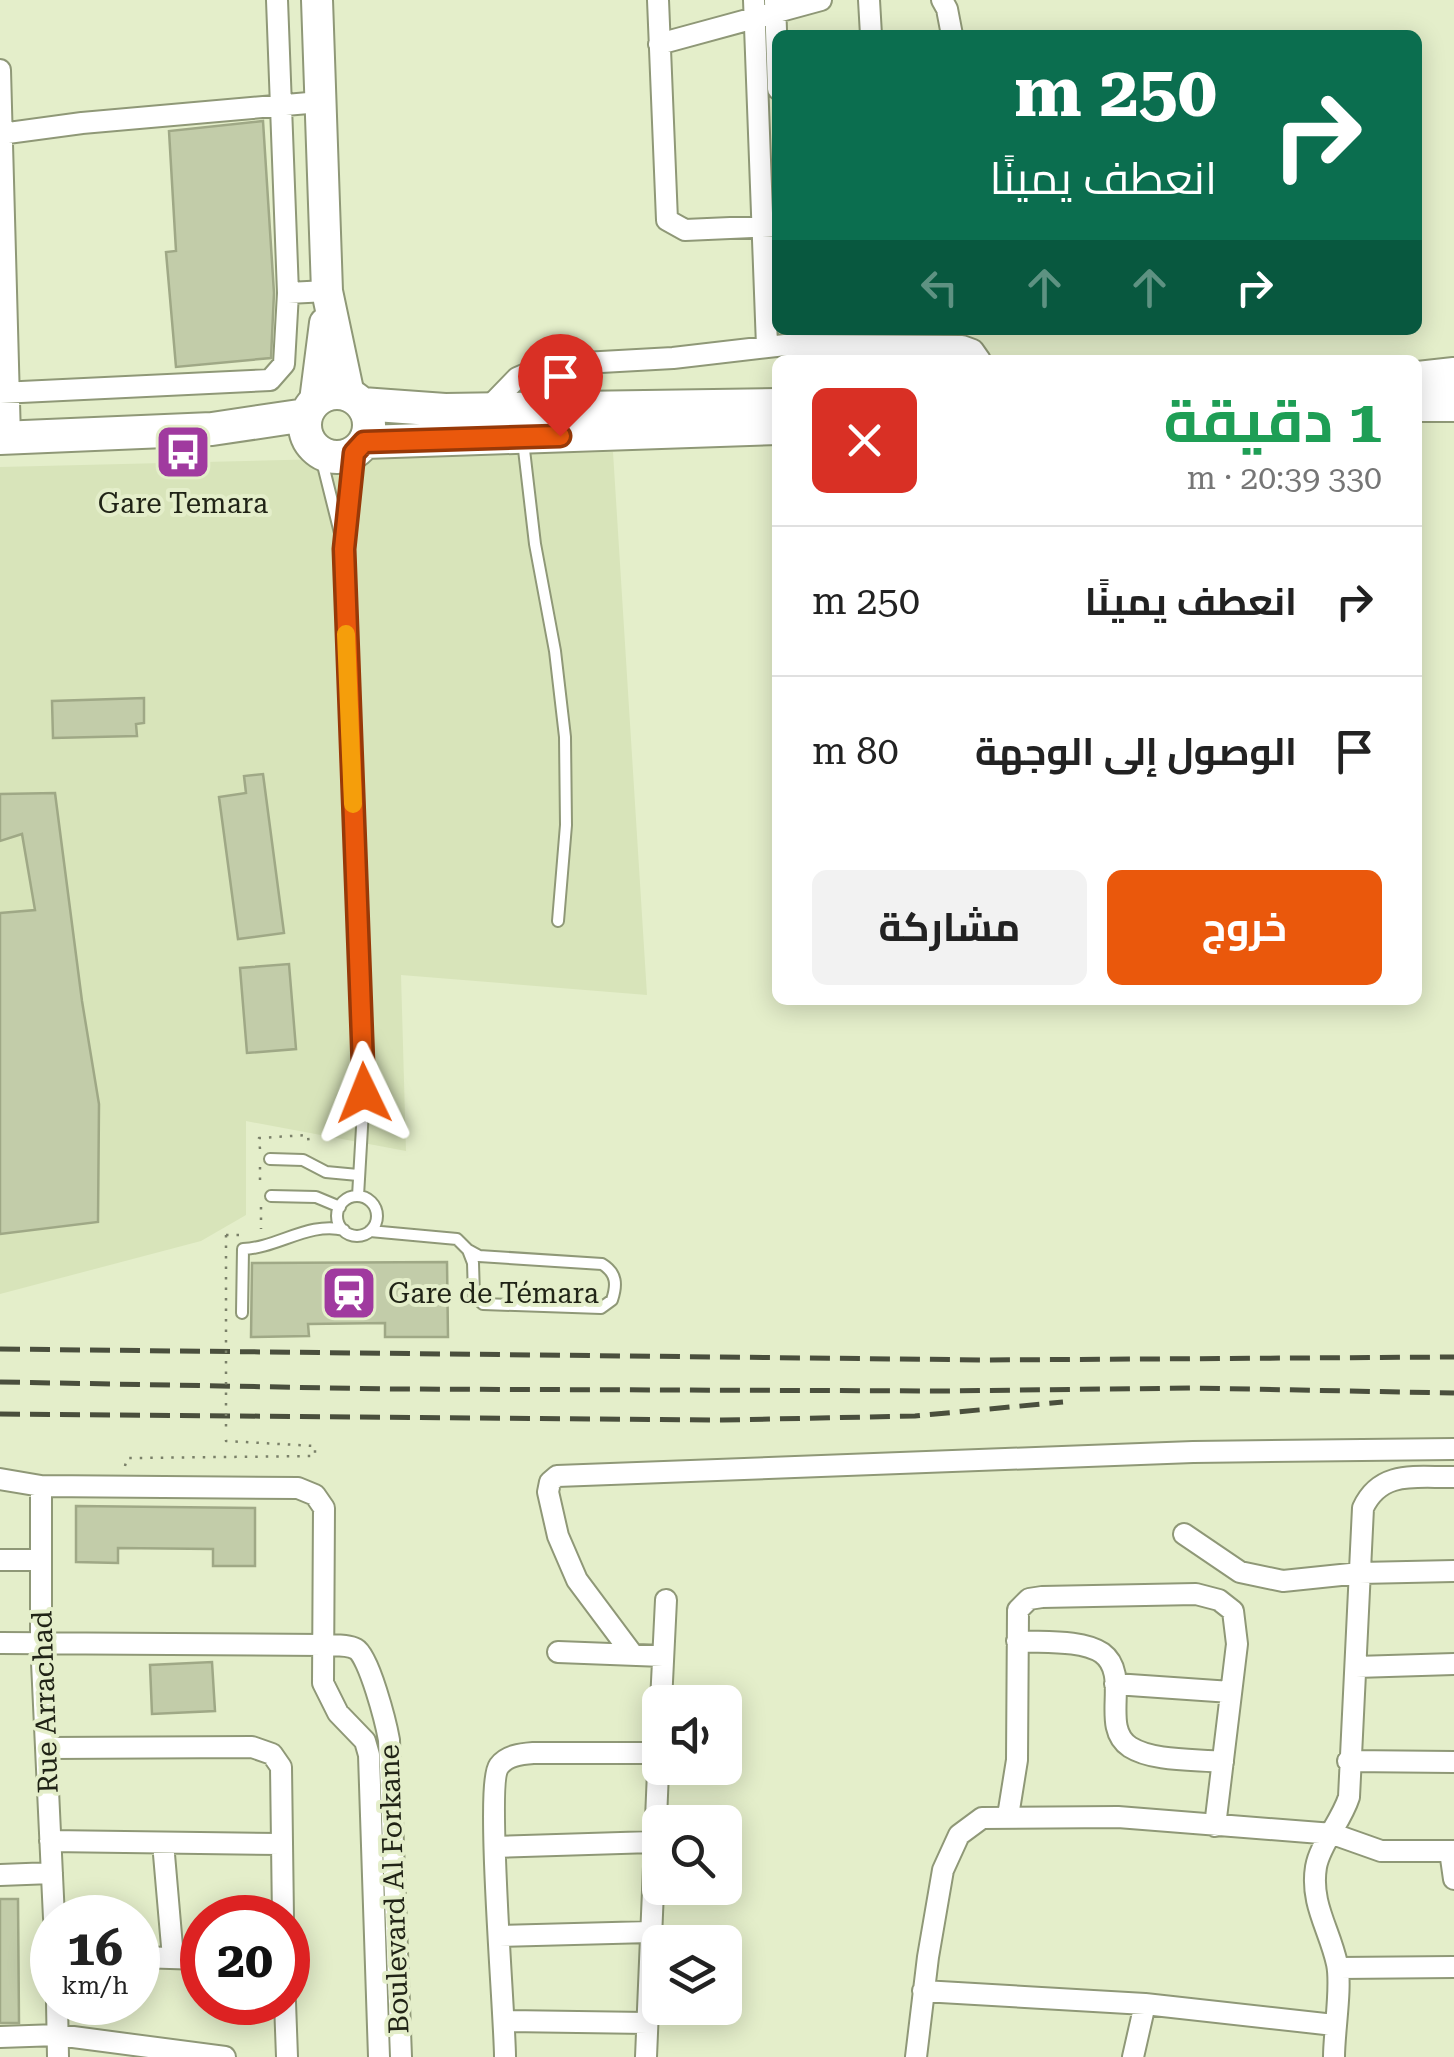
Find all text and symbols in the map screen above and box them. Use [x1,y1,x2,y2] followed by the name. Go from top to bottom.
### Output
[1014,51,1217,133] text: 250 m
[1252,70,1382,200] icon: right
[990,152,1217,205] text: انعطف يمينًا
[912,260,967,315] icon: left
[1017,260,1072,315] icon: ahead
[1122,260,1177,315] icon: ahead
[1227,260,1282,315] icon: right
[518,334,603,437] pin
[533,349,588,404] icon: arrive
[1164,386,1382,457] text: 1 دقيقة
[812,388,917,493] button: close
[153,422,213,482] bus stop icon: Gare Temara
[1187,459,1382,497] text: 330 m · 20:39
[98,487,268,520] place label: Gare Temara
[1327,574,1382,629] icon: right
[812,579,920,623] text: 250 m
[1085,580,1297,624] text: انعطف يمينًا
[1327,724,1382,779] icon: arrive
[812,729,899,773] text: 80 m
[975,730,1297,774] text: الوصول إلى الوجهة
[812,870,1087,985] button: مشاركة
[1107,870,1382,985] button: خروج
[312,1041,416,1145] position arrow
[319,1263,379,1323] station icon: Gare de Témara
[388,1277,599,1310] place label: Gare de Témara
[25,1610,65,1794] street label: Rue Arrachad
[642,1685,742,2025] map controls
[642,1685,742,1785] button: sound
[372,1744,416,2034] street label: Boulevard Al Forkane
[642,1805,742,1905] button: search
[180,1895,310,2025] speed limit sign: 20
[67,1919,123,1977] text: 16
[642,1925,742,2025] button: layers
[62,1971,128,2000] text: km/h

